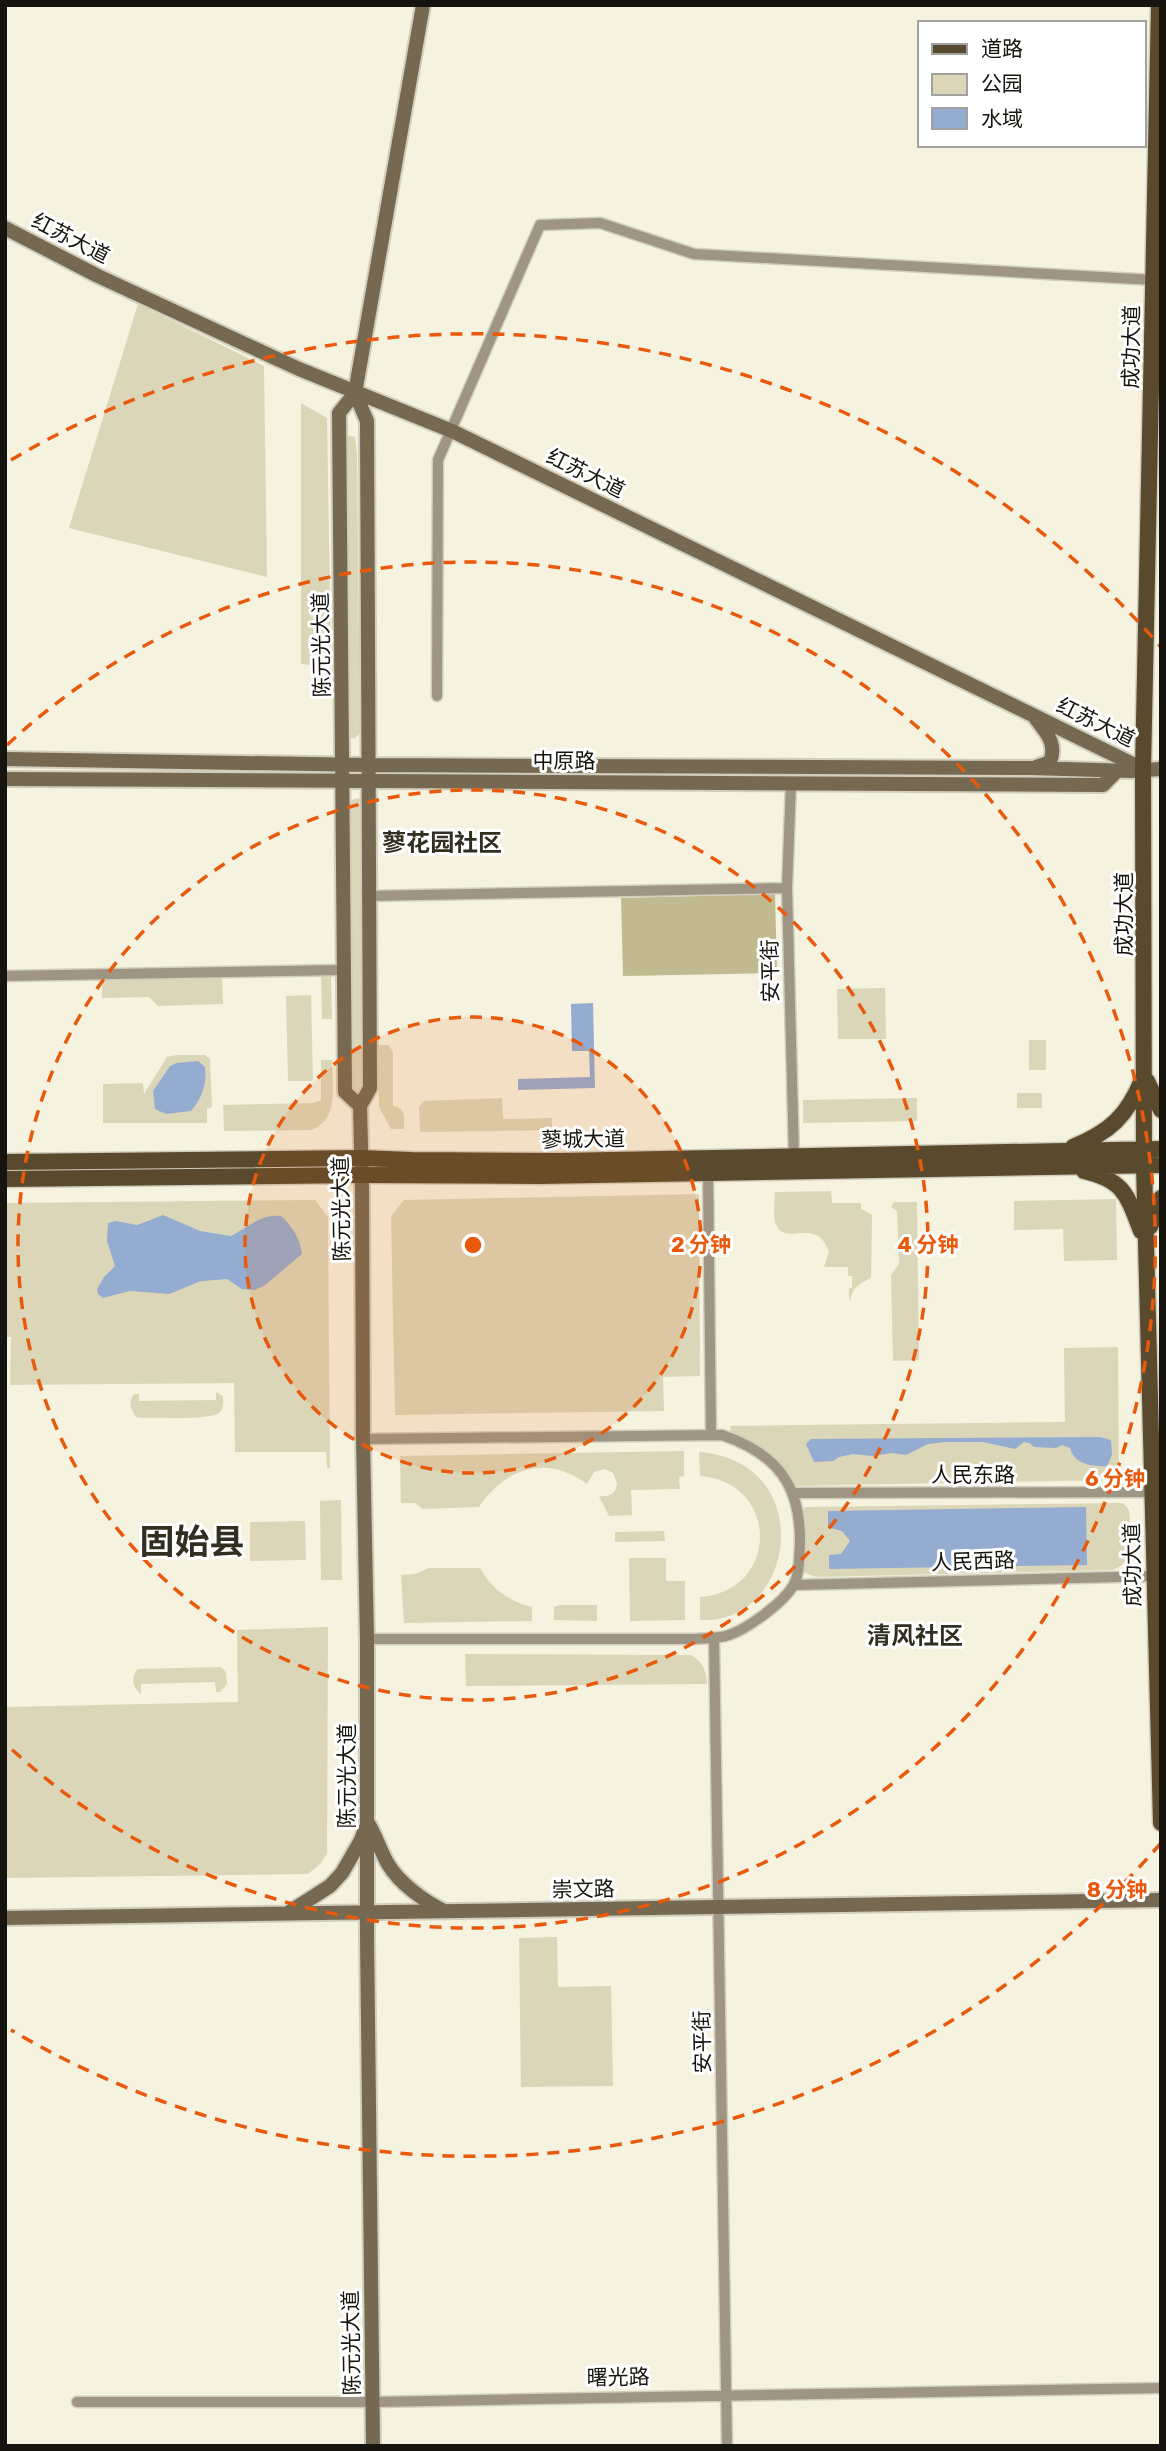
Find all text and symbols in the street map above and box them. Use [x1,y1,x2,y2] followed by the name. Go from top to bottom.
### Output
[918,21,1145,147] legend
[981,36,1023,61] text: 道路
[981,71,1023,96] text: 公园
[981,106,1023,131] text: 水域
[28,208,114,268] street label: 红苏大道
[1118,305,1144,389] street label: 成功大道
[543,443,629,503] street label: 红苏大道
[308,592,334,698] street label: 陈元光大道
[1053,692,1139,752] street label: 红苏大道
[533,748,596,773] street label: 中原路
[382,829,502,857] district label: 蓼花园社区
[1111,872,1136,956] street label: 成功大道
[757,939,783,1003] street label: 安平街
[541,1126,625,1152] street label: 蓼城大道
[328,1156,354,1262] street label: 陈元光大道
[671,1232,731,1257] text: 2 分钟
[898,1232,958,1257] text: 4 分钟
[461,1233,485,1257] centre of rings
[931,1462,1015,1487] street label: 人民东路
[1085,1466,1145,1491] text: 6 分钟
[139,1521,245,1563] district label: 固始县
[1119,1523,1145,1607] street label: 成功大道
[931,1547,1015,1575] street label: 人民西路
[867,1622,963,1650] district label: 清风社区
[334,1724,359,1829] street label: 陈元光大道
[551,1876,615,1902] street label: 崇文路
[1087,1877,1147,1902] text: 8 分钟
[689,2010,715,2074] street label: 安平街
[338,2290,364,2396] street label: 陈元光大道
[586,2364,650,2390] street label: 曙光路

